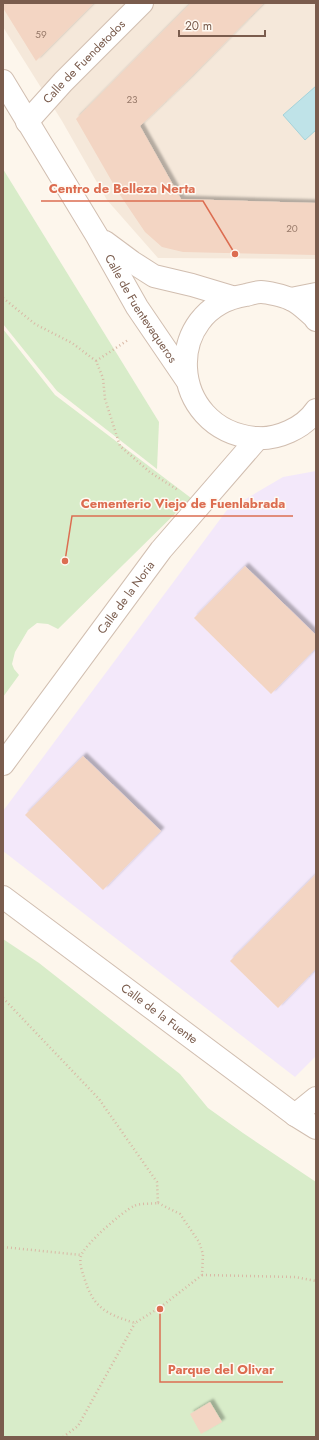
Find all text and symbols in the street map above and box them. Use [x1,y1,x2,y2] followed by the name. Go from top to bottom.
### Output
[179,12,265,38] scale bar
[39,16,129,108] street label: Calle de Fuendetodos
[185,17,212,35] text: 20 m
[35,27,47,42] house number: 59
[126,92,138,107] house number: 23
[41,176,203,201] callout: Centro de Belleza Nerta
[49,179,195,198] text: Centro de Belleza Nerta
[286,221,298,236] house number: 20
[100,251,182,367] street label: Calle de Fuentevaqueros
[72,491,293,516] callout: Cementerio Viejo de Fuenlabrada
[81,494,285,513] text: Cementerio Viejo de Fuenlabrada
[93,557,159,638] street label: Calle de la Noria
[117,979,201,1048] street label: Calle de la Fuente
[160,1357,283,1382] callout: Parque del Olivar
[168,1360,275,1379] text: Parque del Olivar

